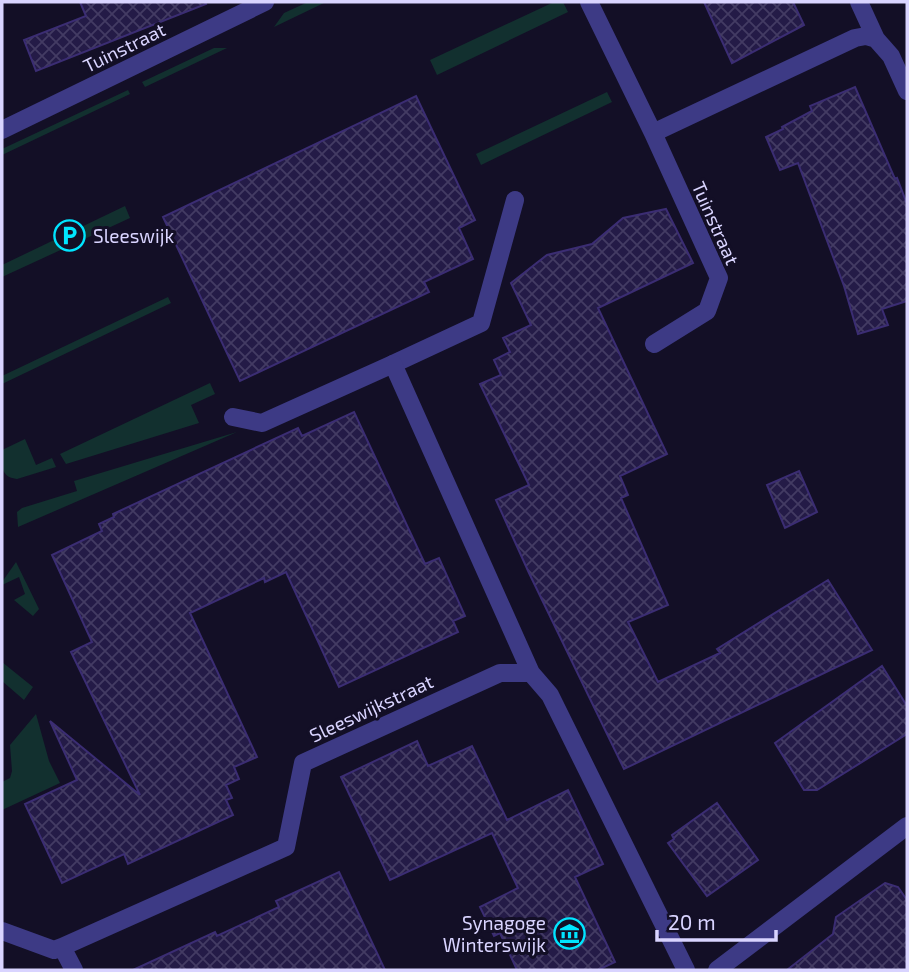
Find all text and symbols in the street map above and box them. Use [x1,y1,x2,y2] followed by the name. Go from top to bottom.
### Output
[79,17,169,77] street label: Tuinstraat
[687,178,745,268] street label: Tuinstraat
[53,218,87,252] parking icon: Sleeswijk
[93,224,174,247] place label: Sleeswijk
[306,669,436,747] street label: Sleeswijkstraat
[657,898,776,942] scale bar
[668,909,716,934] text: 20 m
[443,911,546,956] place label: Synagoge Winterswijk
[552,916,586,950] museum icon: Synagoge Winterswijk

